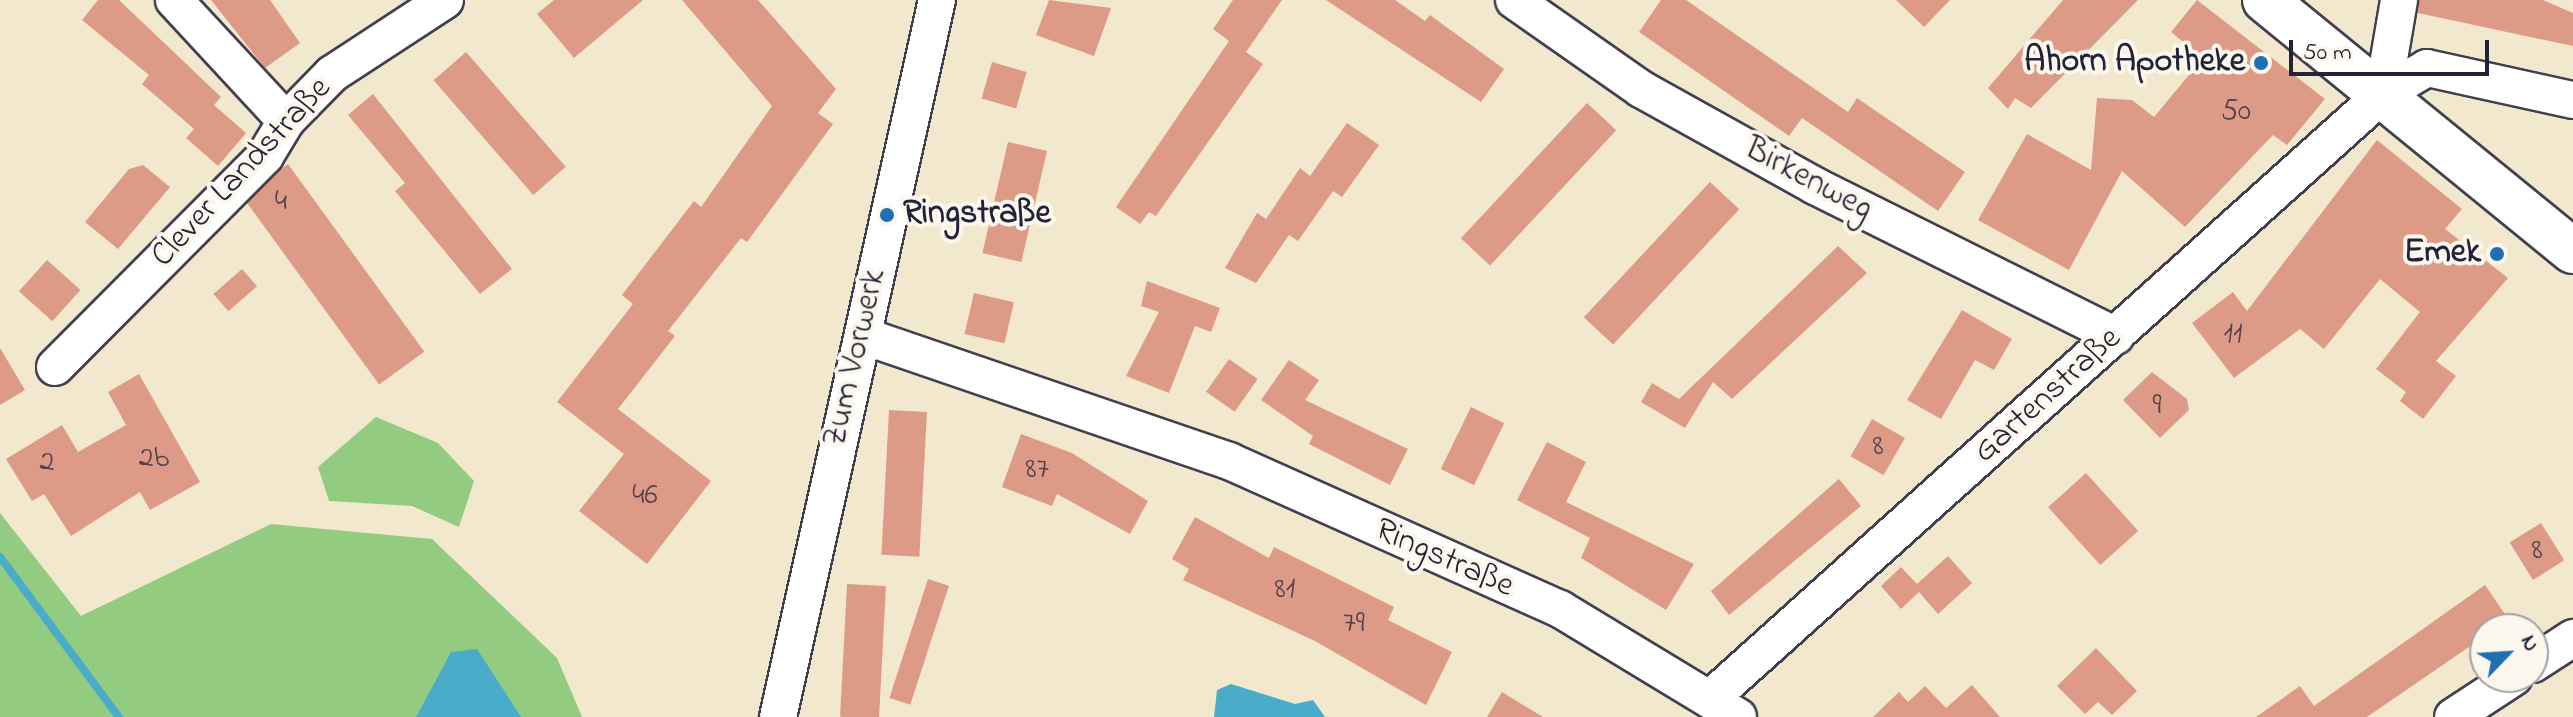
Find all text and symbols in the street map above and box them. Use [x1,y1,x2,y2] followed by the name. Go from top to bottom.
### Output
[2293,24,2493,74] scale bar
[2303,36,2352,71] text: 50 m
[2024,43,2245,83] place label: Ahorn Apotheke
[2252,54,2270,72] marker: Ahorn Apotheke
[143,69,341,277] street label: Clever Landstraße
[2221,94,2251,130] house number: 50
[1737,129,1879,231] street label: Birkenweg
[275,184,287,220] house number: 4
[903,195,1051,235] place label: Ringstraße
[878,206,896,224] marker: Ringstraße
[2404,234,2481,274] place label: Emek
[2488,245,2506,263] marker: Emek
[816,265,896,451] street label: Zum Vorwerk
[2223,317,2243,353] house number: 11
[1966,319,2130,473] street label: Gartenstraße
[2152,388,2162,424] house number: 9
[1872,429,1884,465] house number: 8
[139,441,169,477] house number: 2b
[40,445,54,481] house number: 2
[1025,452,1049,488] house number: 87
[632,478,658,514] house number: 46
[1368,510,1520,608] street label: Ringstraße
[2531,533,2543,569] house number: 8
[1275,572,1295,608] house number: 81
[1343,606,1365,642] house number: 79
[2469,613,2549,693] north arrow
[2511,630,2547,657] text: N

